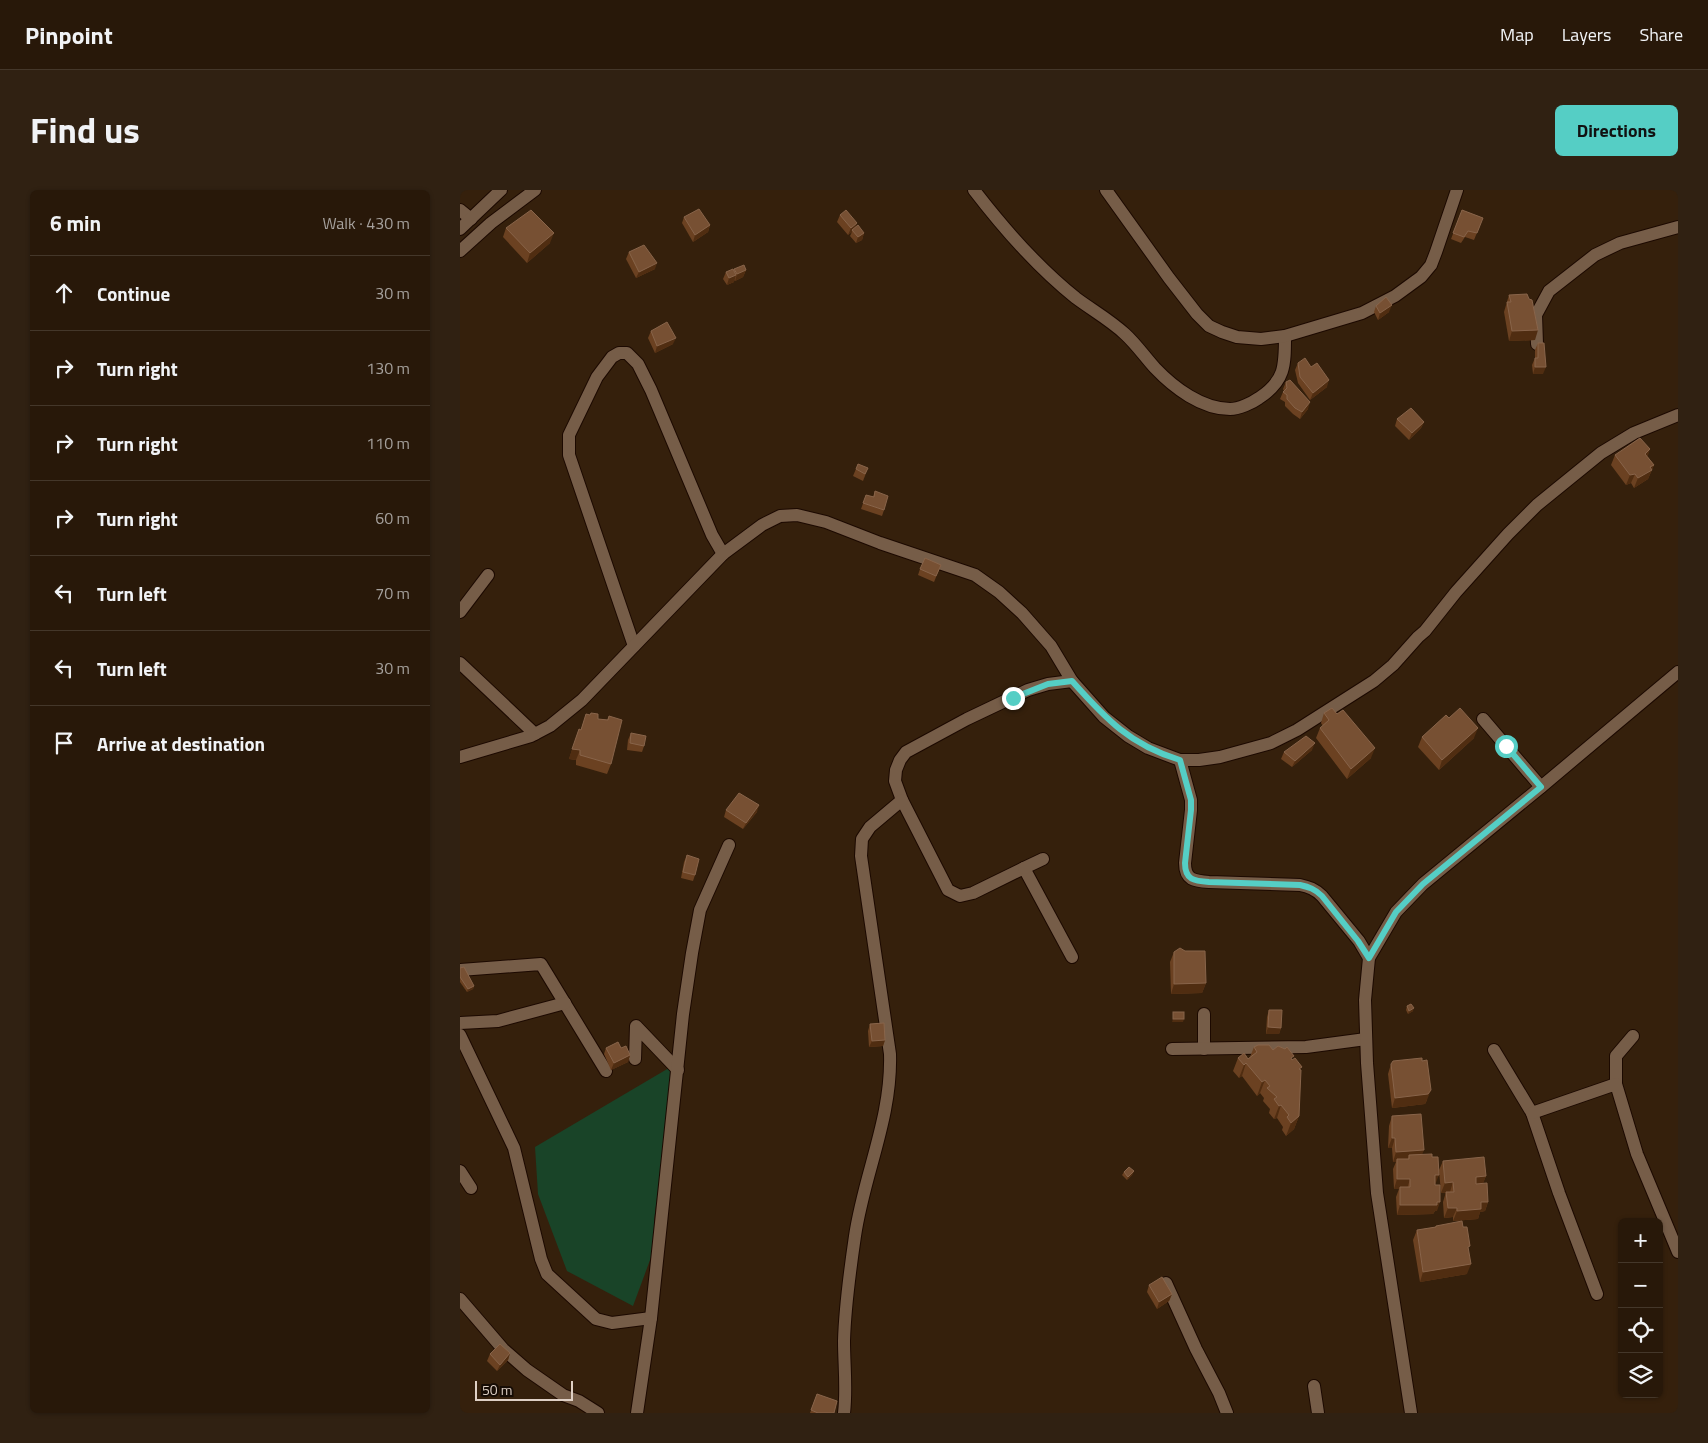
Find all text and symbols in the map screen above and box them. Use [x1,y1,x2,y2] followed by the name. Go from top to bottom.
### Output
[25,17,113,53] text: Pinpoint
[1500,21,1534,48] text: Map
[1562,21,1611,48] text: Layers
[1639,21,1683,48] text: Share
[30,103,140,157] text: Find us
[1555,105,1678,156] button: Directions
[50,207,101,239] text: 6 min
[322,211,410,235] text: Walk · 430 m
[50,279,78,307] icon: ahead
[97,279,170,308] text: Continue
[375,281,410,305] text: 30 m
[50,354,78,382] icon: right
[97,354,178,383] text: Turn right
[366,356,410,380] text: 130 m
[50,429,78,457] icon: right
[97,429,178,458] text: Turn right
[366,431,410,455] text: 110 m
[50,504,78,532] icon: right
[97,504,178,533] text: Turn right
[375,506,410,530] text: 60 m
[50,579,78,607] icon: left
[97,579,167,608] text: Turn left
[375,581,410,605] text: 70 m
[50,654,78,682] icon: left
[97,654,167,683] text: Turn left
[375,656,410,680] text: 30 m
[1002,687,1025,710] route end
[50,729,78,757] icon: arrive
[97,729,265,758] text: Arrive at destination
[1495,735,1518,758] route start
[1618,1218,1663,1398] map controls
[1618,1218,1663,1263] button: +
[1618,1263,1663,1308] button: −
[1618,1308,1663,1353] button: locate
[1618,1353,1663,1398] button: layers
[475,1378,572,1401] scale bar
[482,1379,512,1400] text: 50 m

